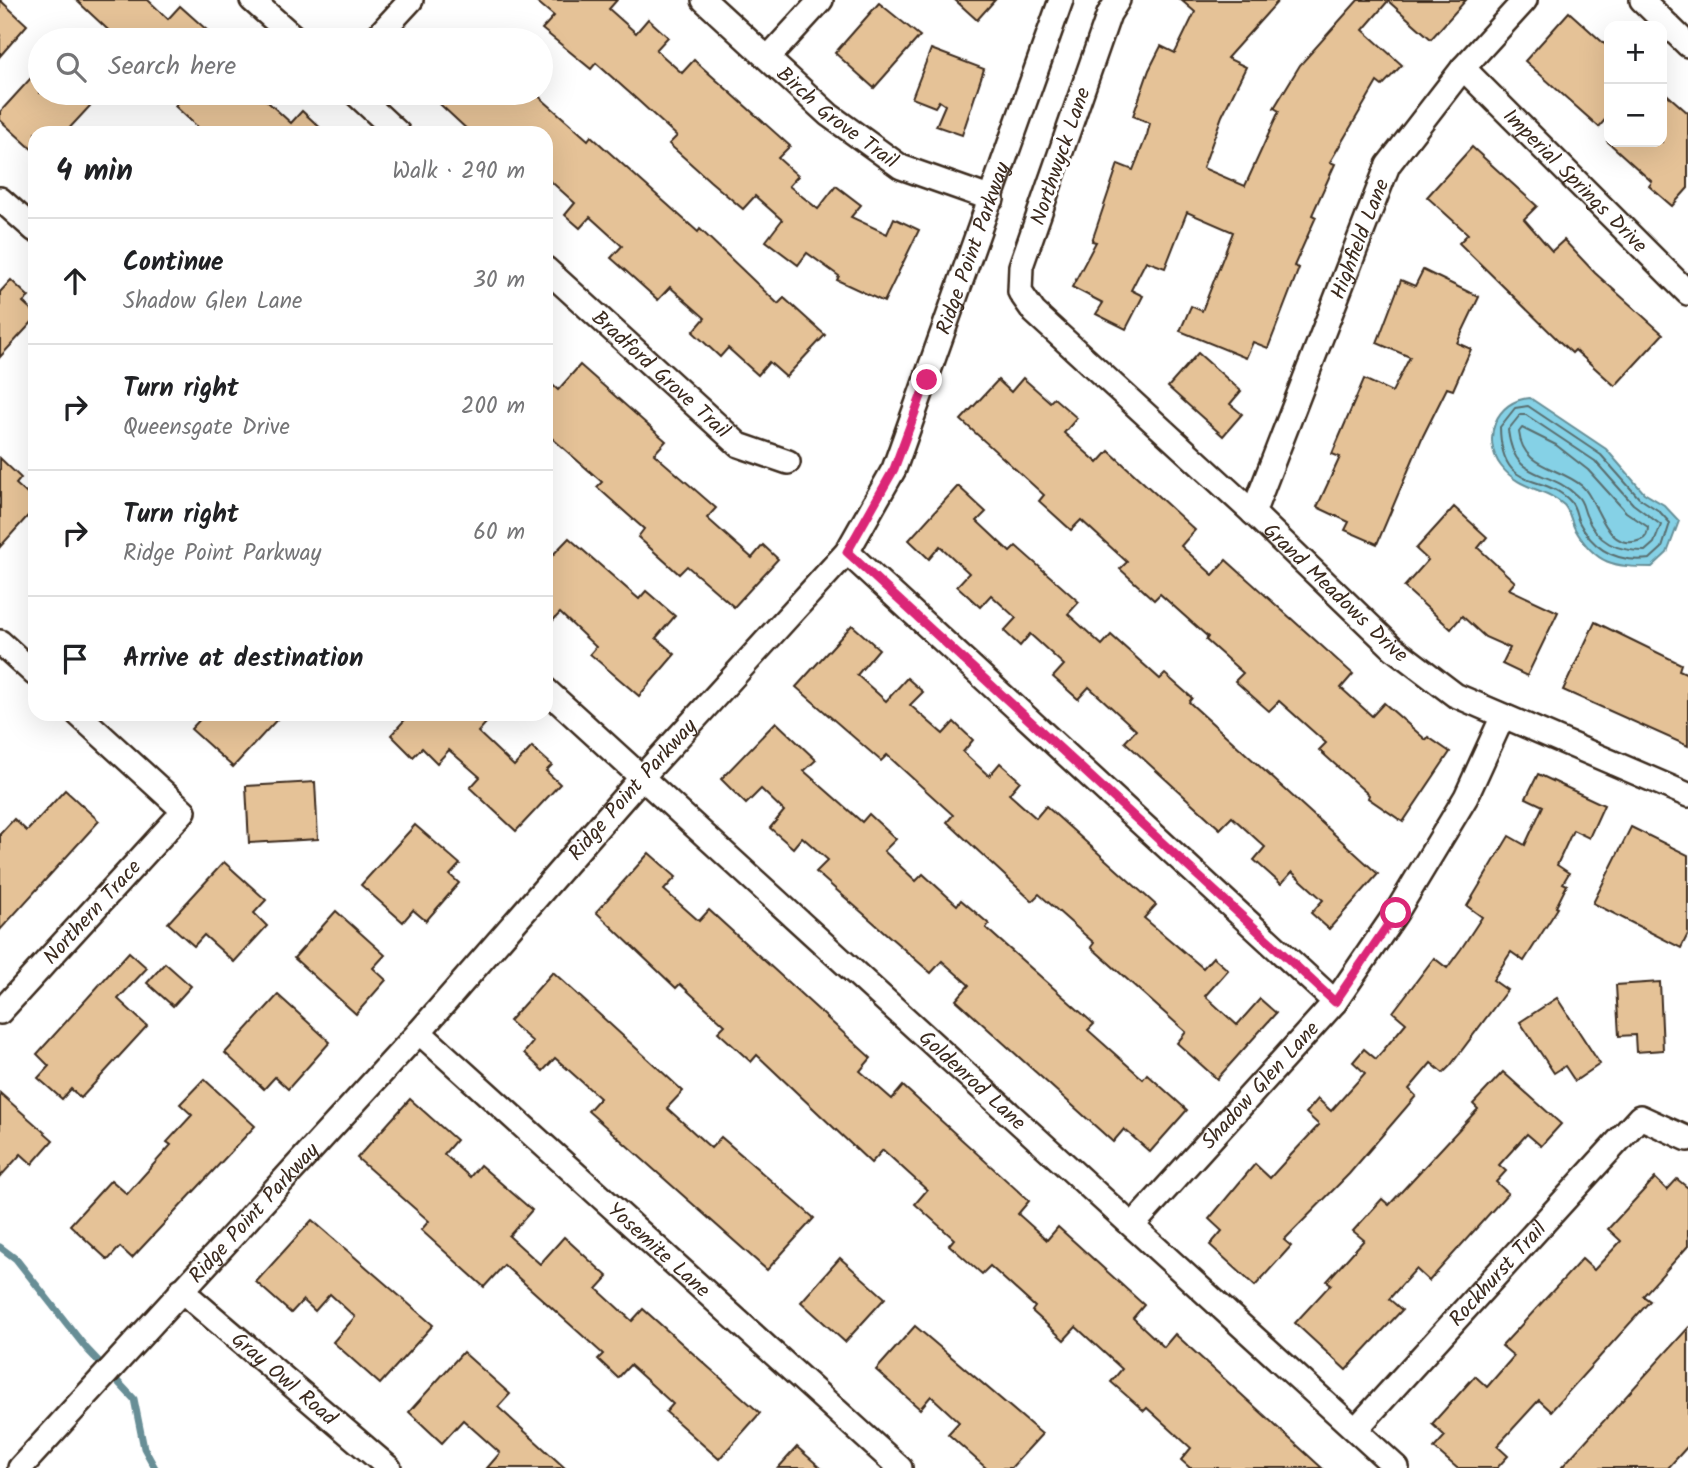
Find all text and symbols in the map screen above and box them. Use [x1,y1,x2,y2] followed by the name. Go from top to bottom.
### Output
[1604,21,1667,147] map controls
[1604,21,1667,84] button: +
[28,28,553,105] search box
[108,46,236,88] text: Search here
[52,48,90,86] icon: search
[768,59,905,178] street label: Birch Grove Trail
[1022,83,1101,230] street label: Northwyck Lane
[1604,84,1667,147] button: −
[1494,101,1655,262] street label: Imperial Springs Drive
[56,148,133,196] text: 4 min
[392,154,525,190] text: Walk · 290 m
[928,158,1020,340] street label: Ridge Point Parkway
[1322,174,1399,305] street label: Highfield Lane
[123,242,224,284] text: Continue
[56,262,94,300] icon: ahead
[473,263,525,299] text: 30 m
[123,284,302,320] text: Shadow Glen Lane
[583,303,737,447] street label: Bradford Grove Trail
[911,364,942,395] route end
[123,368,239,410] text: Turn right
[56,388,94,426] icon: right
[461,389,525,425] text: 200 m
[123,410,290,446] text: Queensgate Drive
[123,494,239,536] text: Turn right
[56,514,94,552] icon: right
[473,515,525,551] text: 60 m
[1254,516,1415,672] street label: Grand Meadows Drive
[123,536,321,572] text: Ridge Point Parkway
[123,638,363,680] text: Arrive at destination
[56,640,94,678] icon: arrive
[561,711,706,869] street label: Ridge Point Parkway
[36,852,150,973] street label: Northern Trace
[1380,897,1411,928] route start
[1194,1014,1329,1158] street label: Shadow Glen Lane
[910,1023,1033,1140] street label: Goldenrod Lane
[181,1136,328,1292] street label: Ridge Point Parkway
[599,1195,718,1307] street label: Yosemite Lane
[1441,1214,1555,1335] street label: Rockhurst Trail
[223,1325,344,1435] street label: Gray Owl Road

